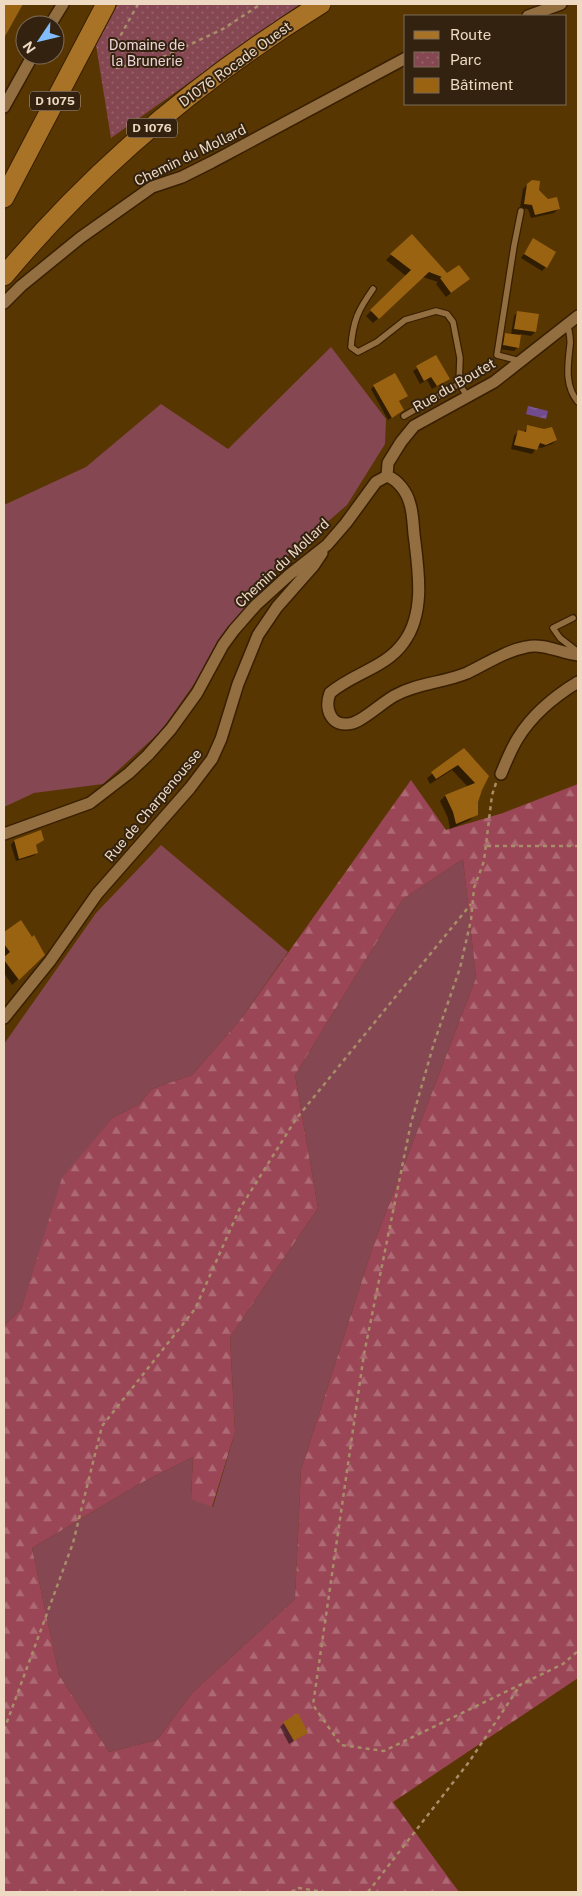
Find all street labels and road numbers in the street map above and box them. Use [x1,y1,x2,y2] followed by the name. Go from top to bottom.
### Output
[176,18,294,110] street label: D1076 Rocade Ouest
[30,92,80,110] road number: D 1075
[127,119,177,138] road number: D 1076
[132,121,248,189] street label: Chemin du Mollard
[410,355,498,415] street label: Rue du Boutet
[232,515,332,611] street label: Chemin du Mollard
[101,746,205,864] street label: Rue de Charpenousse

